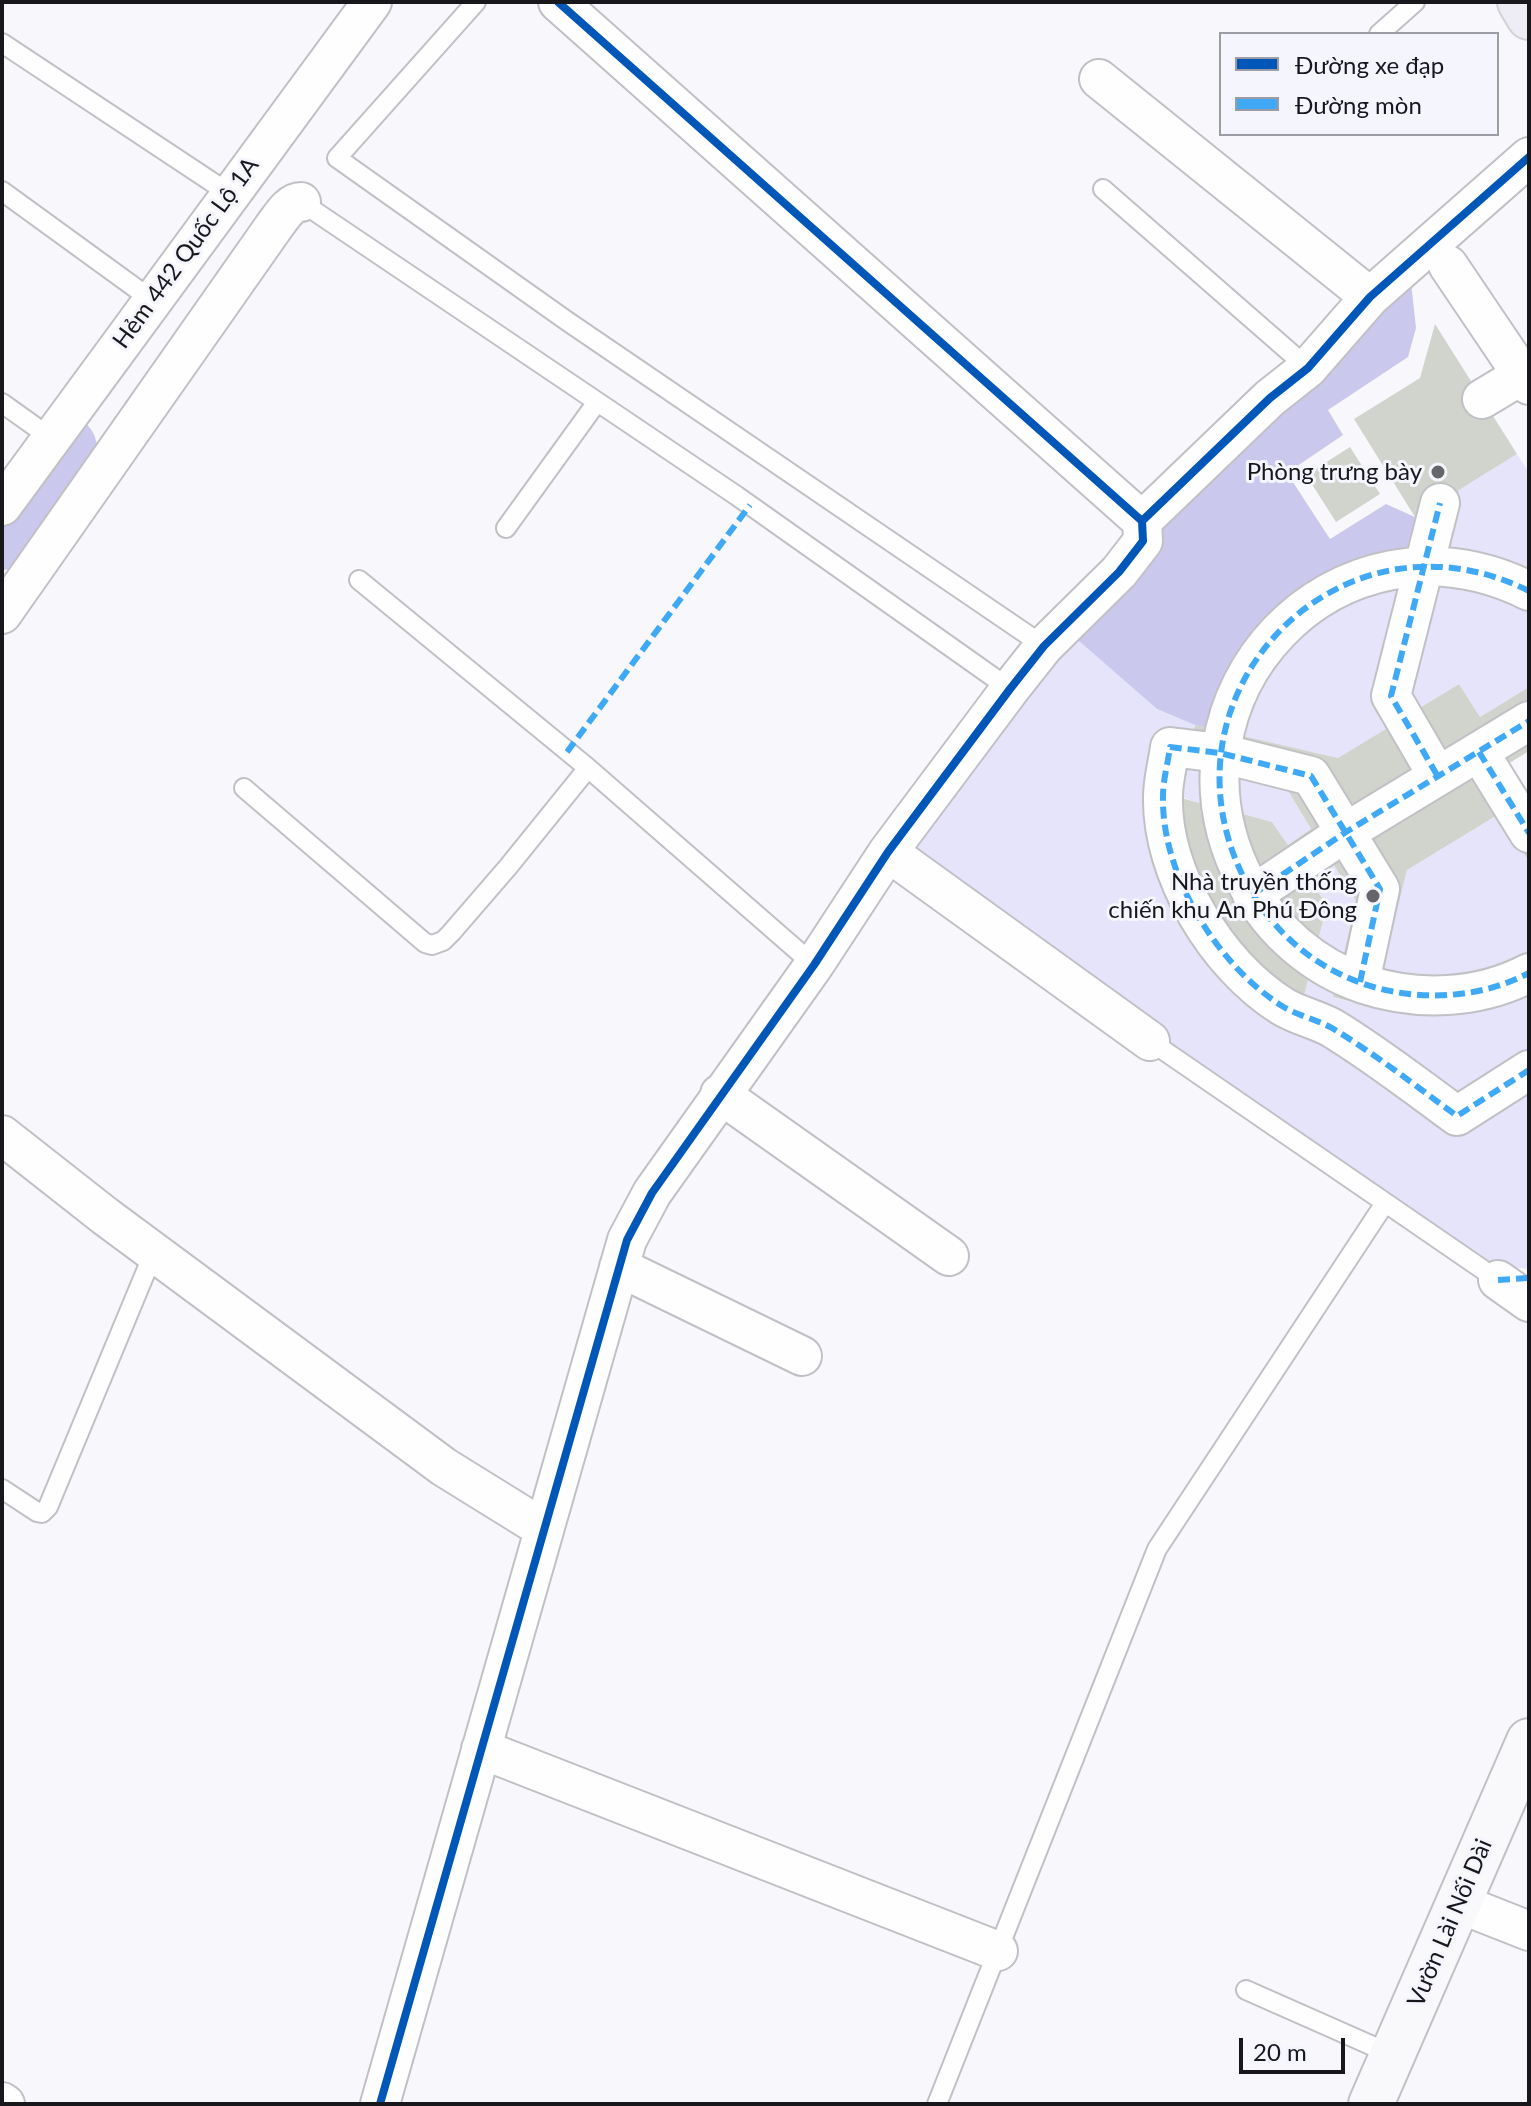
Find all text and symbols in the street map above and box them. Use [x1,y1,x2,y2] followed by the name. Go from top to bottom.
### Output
[1219,32,1499,136] legend
[1295,50,1444,79] text: Đường xe đạp
[1295,90,1422,119] text: Đường mòn
[107,152,265,354] street label: Hẻm 442 Quốc Lộ 1A
[1247,458,1422,486] place label: Phòng trưng bày
[1429,463,1447,481] marker: Phòng trưng bày
[1108,868,1357,924] place label: Nhà truyền thống chiến khu An Phú Đông
[1364,887,1382,905] marker: Nhà truyền thống chiến khu An Phú Đông
[1402,1835,1498,2011] street label: Vườn Lài Nối Dài
[1243,2022,1349,2072] scale bar
[1253,2037,1307,2066] text: 20 m

